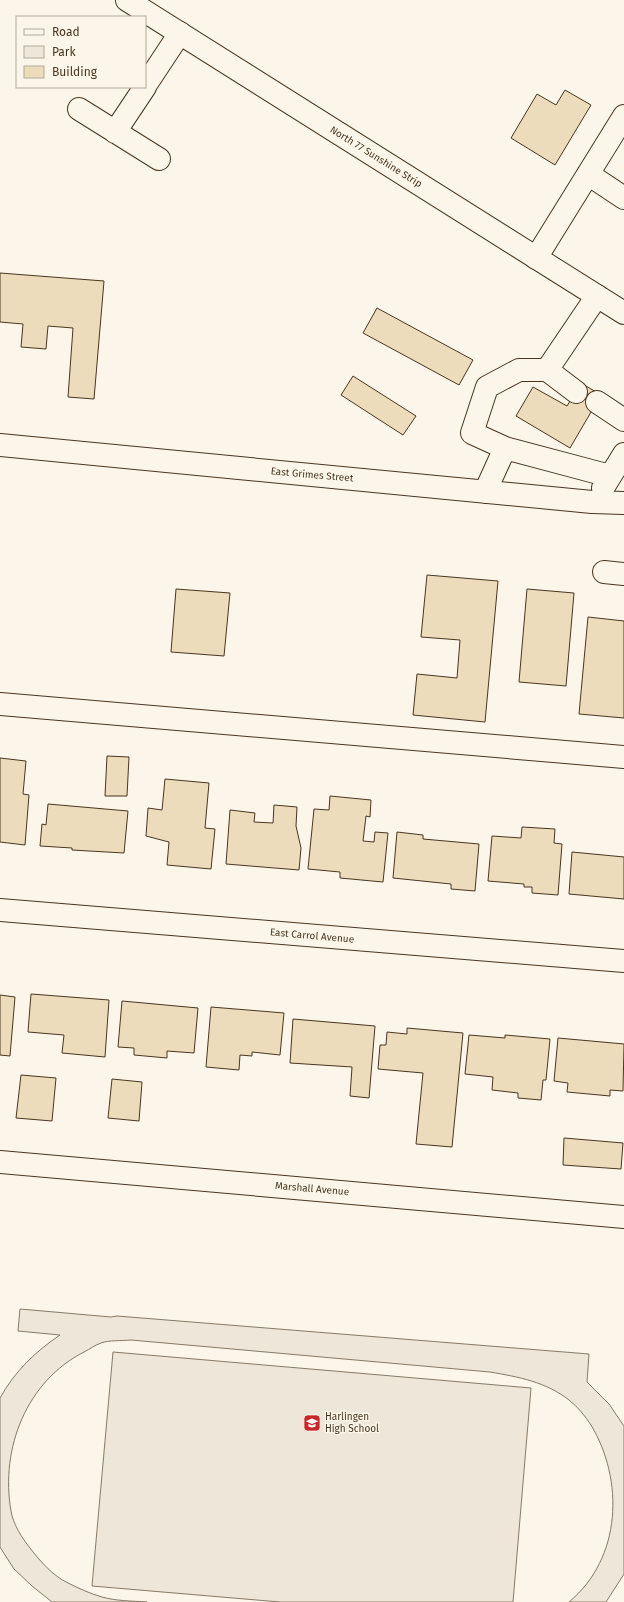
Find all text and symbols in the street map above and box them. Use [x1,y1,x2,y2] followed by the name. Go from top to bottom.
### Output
[16,16,146,88] legend
[52,25,80,39] text: Road
[52,45,76,59] text: Park
[52,65,98,79] text: Building
[328,124,424,190] street label: North 77 Sunshine Strip
[270,465,354,485] street label: East Grimes Street
[269,926,355,946] street label: East Carrol Avenue
[274,1180,350,1198] street label: Marshall Avenue
[325,1411,379,1435] place label: Harlingen High School
[302,1413,322,1433] school or university icon: Harlingen High School

